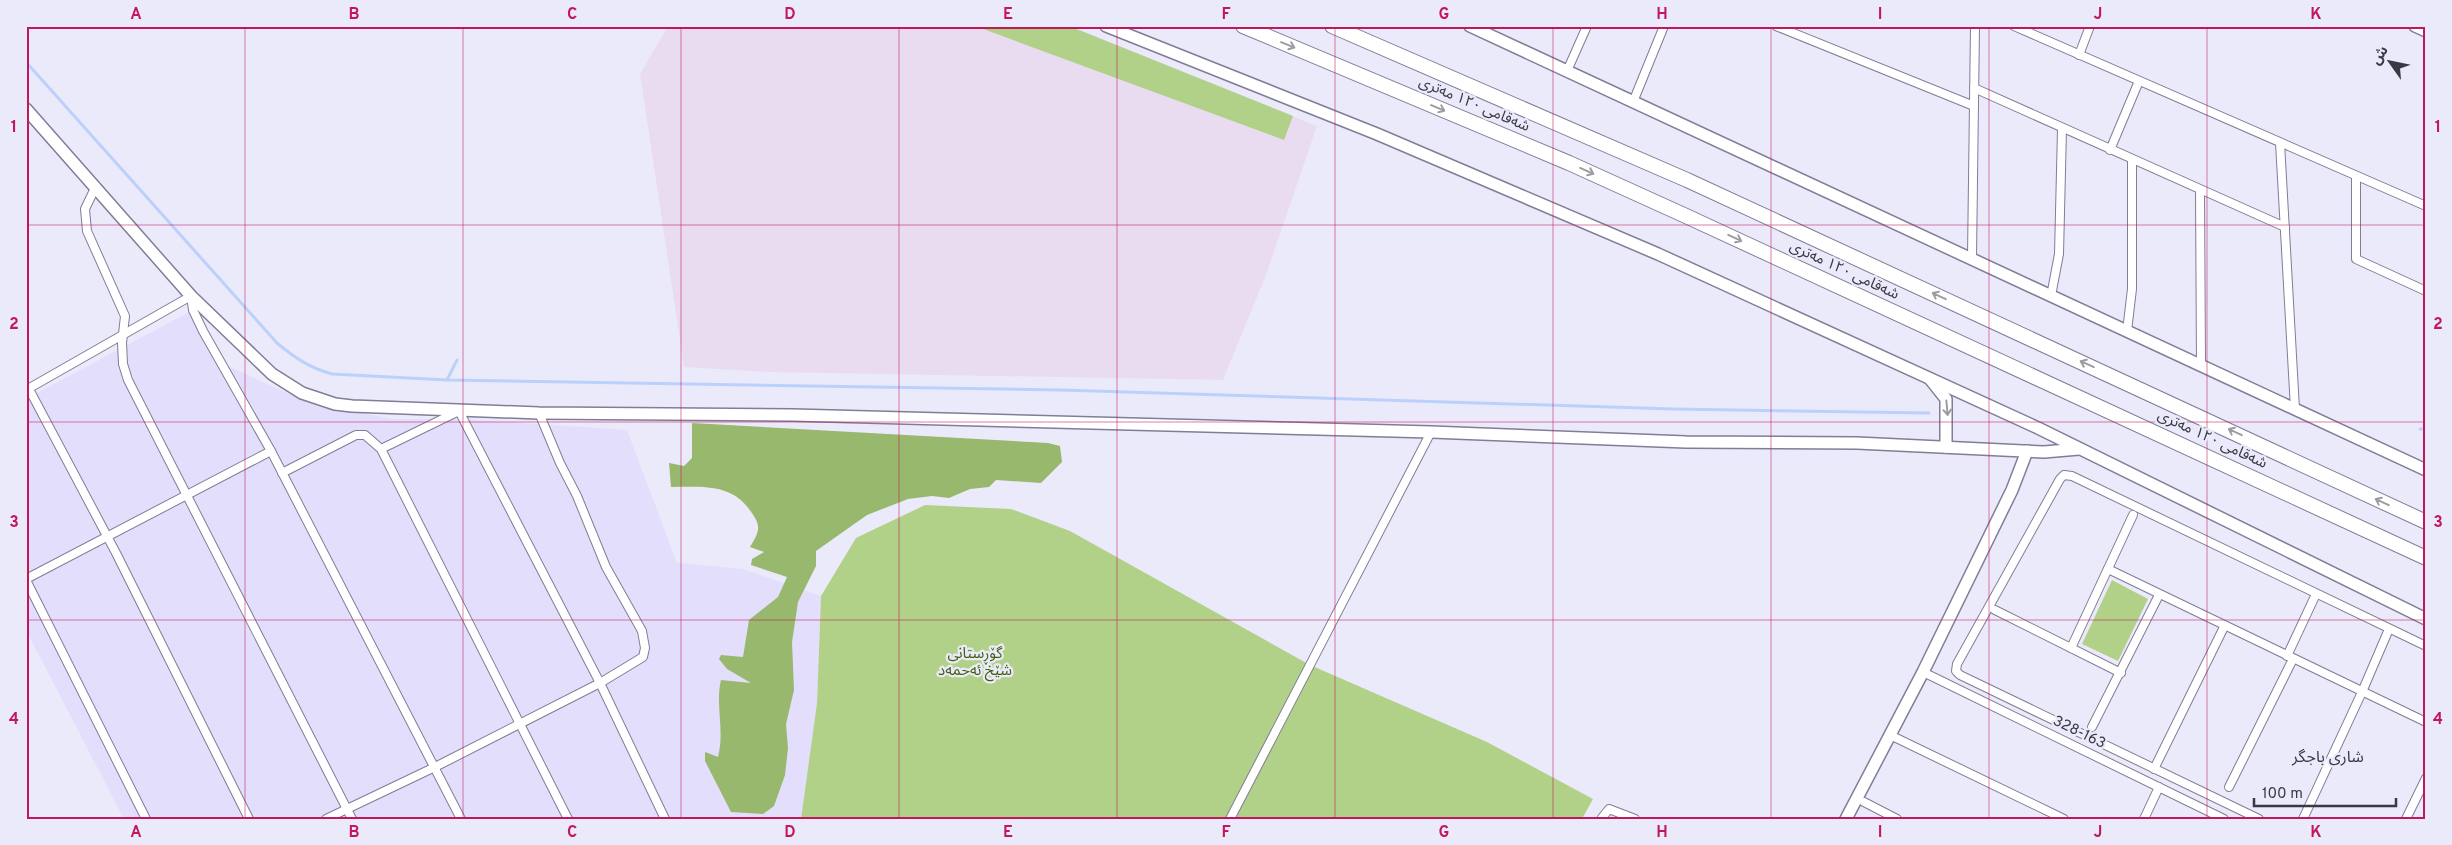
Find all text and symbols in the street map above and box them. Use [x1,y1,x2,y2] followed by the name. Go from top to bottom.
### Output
[130,5,142,25] text: A
[348,5,360,25] text: B
[567,5,577,25] text: C
[784,5,796,25] text: D
[1003,5,1013,25] text: E
[1221,5,1231,25] text: F
[1439,5,1449,25] text: G
[1656,5,1668,25] text: H
[1878,5,1882,25] text: I
[2094,5,2102,25] text: J
[2310,5,2322,25] text: K
[2364,38,2414,88] north arrow
[1280,40,1295,50] one-way arrow
[2368,43,2393,68] text: ش
[1416,73,1533,137] street label: شەقامی ١٢٠ مەتری
[1430,103,1445,113] one-way arrow
[11,118,17,138] text: 1
[2435,118,2441,138] text: 1
[1579,167,1594,177] one-way arrow
[1727,234,1742,244] one-way arrow
[1786,237,1902,305] street label: شەقامی ١٢٠ مەتری
[1932,291,1947,301] one-way arrow
[9,315,19,335] text: 2
[2433,315,2443,335] text: 2
[2080,358,2095,368] one-way arrow
[1942,400,1952,416] one-way arrow
[2154,406,2270,474] street label: شەقامی ١٢٠ مەتری
[2228,427,2243,437] one-way arrow
[2374,496,2389,506] one-way arrow
[9,513,19,533] text: 3
[2433,513,2443,533] text: 3
[938,645,1012,682] park label: گۆڕستانی شێخ ئەحمەد
[9,710,19,730] text: 4
[2433,710,2443,730] text: 4
[2049,712,2109,754] street label: 328-163
[2291,748,2364,768] district label: شاری باجگر
[2254,775,2397,807] scale bar
[2262,785,2303,804] text: 100 m
[130,823,142,843] text: A
[348,823,360,843] text: B
[567,823,577,843] text: C
[784,823,796,843] text: D
[1003,823,1013,843] text: E
[1221,823,1231,843] text: F
[1439,823,1449,843] text: G
[1656,823,1668,843] text: H
[1878,823,1882,843] text: I
[2094,823,2102,843] text: J
[2310,823,2322,843] text: K

